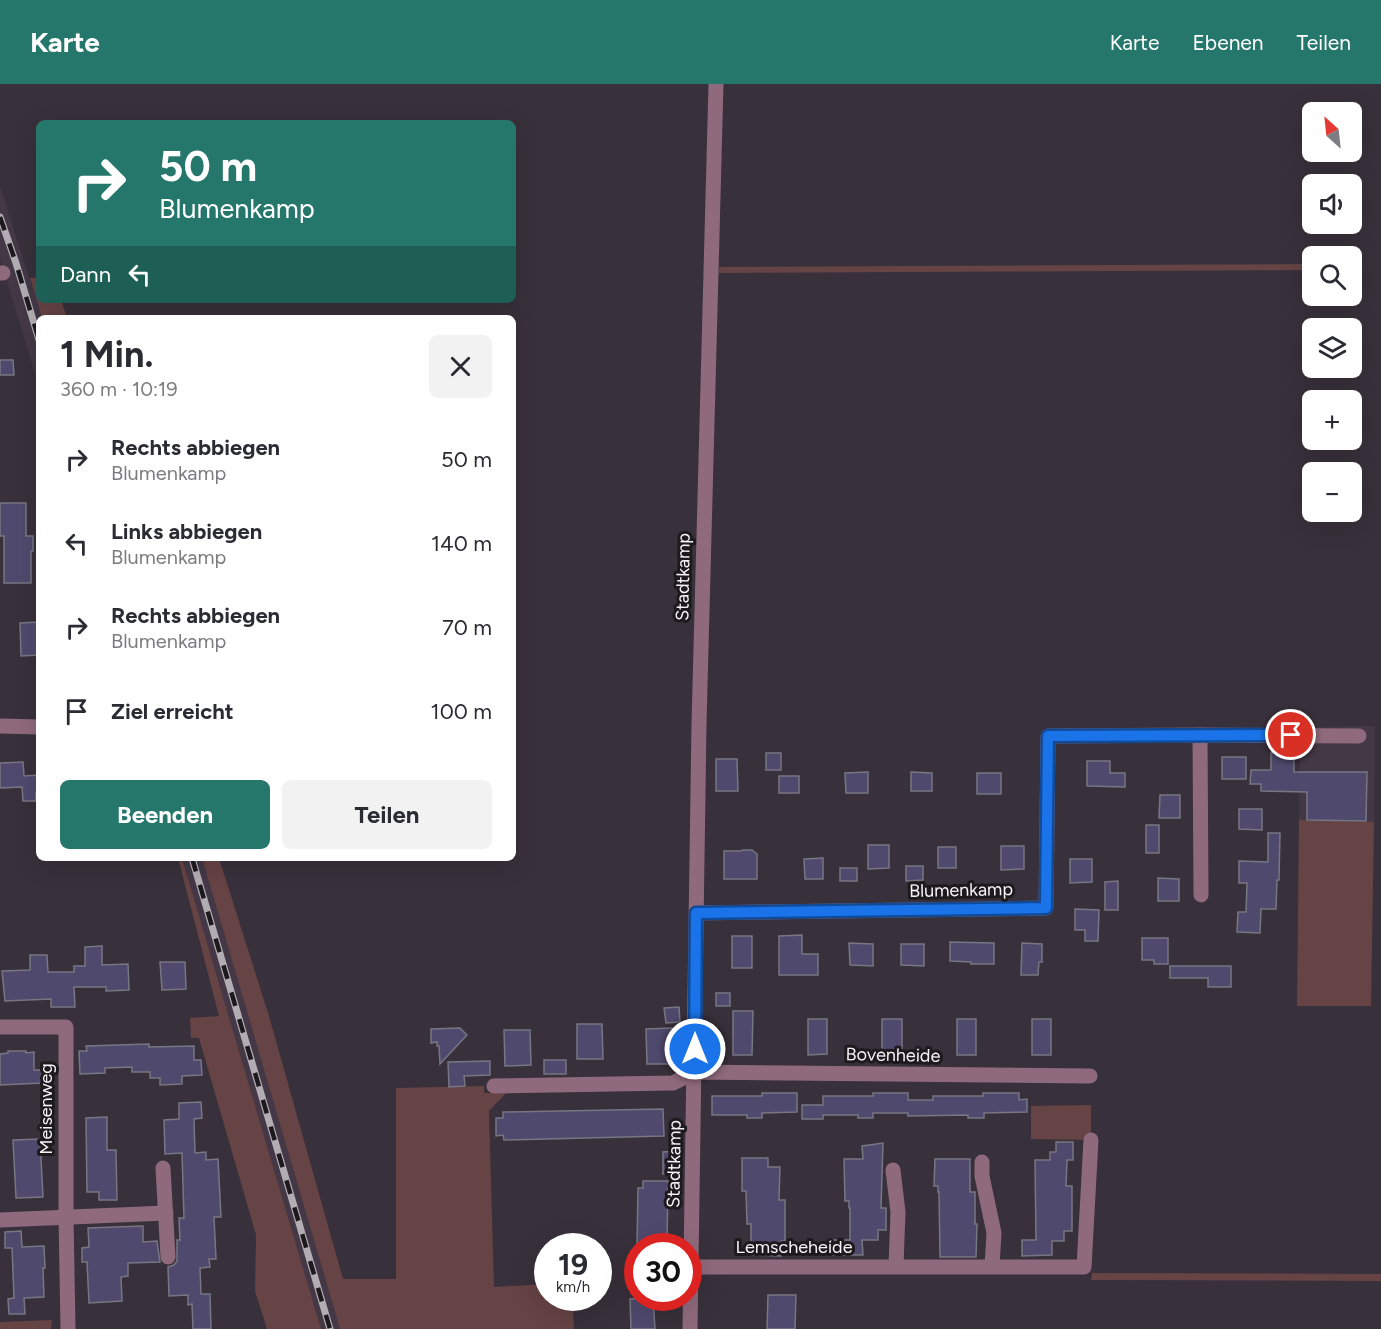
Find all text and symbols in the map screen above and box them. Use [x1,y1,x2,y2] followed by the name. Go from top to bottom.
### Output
[30,25,100,59] text: Karte
[1110,30,1159,55] text: Karte
[1192,30,1264,55] text: Ebenen
[1297,30,1351,55] text: Teilen
[1302,102,1362,162] north arrow
[1302,102,1362,522] map controls
[159,141,257,192] text: 50 m
[60,144,138,222] icon: right
[1302,174,1362,234] button: sound
[159,192,315,225] text: Blumenkamp
[1302,246,1362,306] button: search
[123,258,156,291] icon: left
[60,261,111,288] text: Dann
[1302,318,1362,378] button: layers
[60,333,153,376] text: 1 Min.
[429,335,492,398] button: close
[60,377,178,401] text: 360 m · 10:19
[1302,390,1362,450] button: +
[111,434,280,461] text: Rechts abbiegen
[60,443,93,476] icon: right
[441,446,492,473] text: 50 m
[111,461,226,485] text: Blumenkamp
[1302,462,1362,522] button: −
[111,518,262,545] text: Links abbiegen
[60,527,93,560] icon: left
[431,530,492,557] text: 140 m
[671,533,695,621] street label: Stadtkamp
[111,545,226,569] text: Blumenkamp
[111,602,280,629] text: Rechts abbiegen
[60,611,93,644] icon: right
[442,614,492,641] text: 70 m
[111,629,226,653] text: Blumenkamp
[60,695,93,728] icon: arrive
[111,698,234,725] text: Ziel erreicht
[431,698,492,725] text: 100 m
[1265,709,1316,760] pin
[1274,718,1307,751] icon: arrive
[60,780,270,849] button: Beenden
[282,780,492,849] button: Teilen
[909,878,1013,902] street label: Blumenkamp
[663,1017,727,1081] position arrow
[845,1043,941,1067] street label: Bovenheide
[35,1063,57,1155] street label: Meisenweg
[662,1120,686,1208] street label: Stadtkamp
[624,1233,702,1311] speed limit sign: 30
[736,1236,853,1258] street label: Lemscheheide
[558,1246,588,1283] text: 19
[556,1278,590,1296] text: km/h

